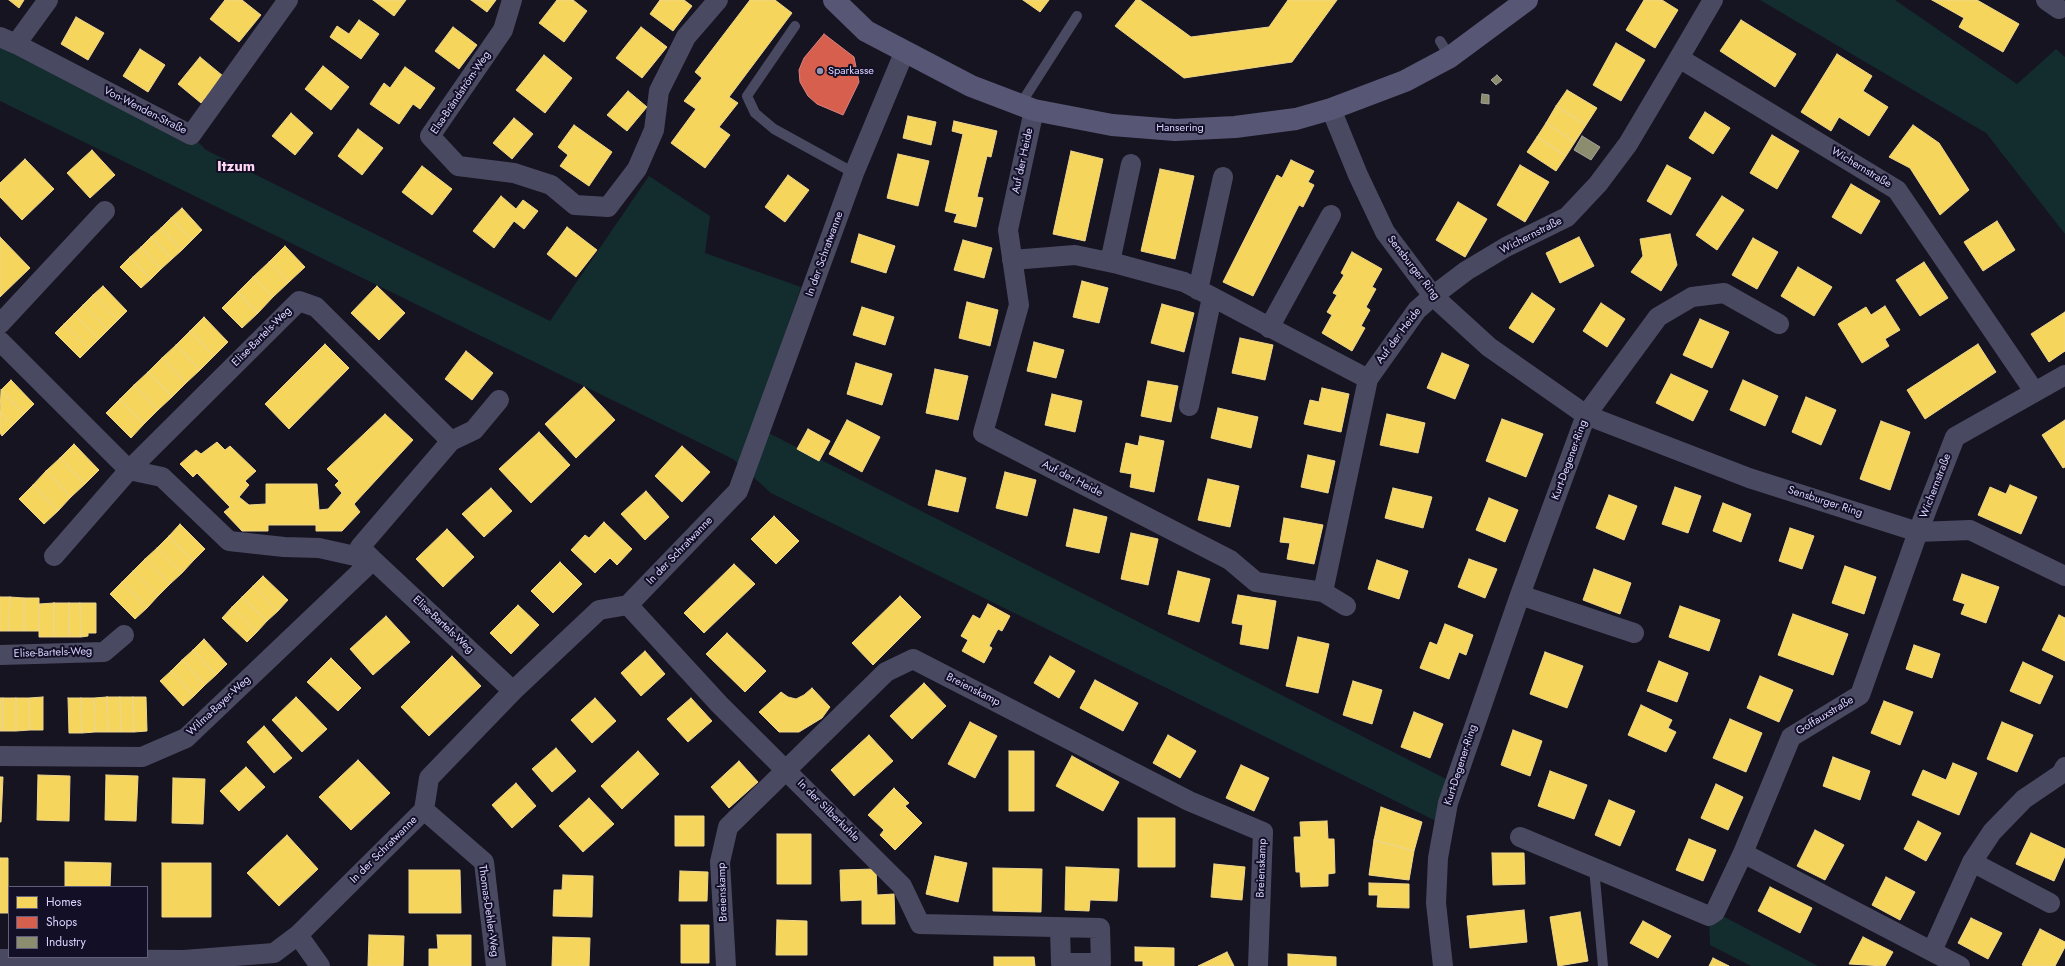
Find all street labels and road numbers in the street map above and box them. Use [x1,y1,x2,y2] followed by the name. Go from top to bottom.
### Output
[428,49,494,137] street label: Elsa-Brändström-Weg
[101,84,189,138] street label: Von-Wenden-Straße
[1156,121,1204,135] street label: Hansering
[1010,127,1036,195] street label: Auf der Heide
[1828,145,1894,191] street label: Wichernstraße
[803,210,847,298] street label: In der Schratwanne
[1498,215,1564,257] street label: Wichernstraße
[1384,233,1442,303] street label: Sensburger Ring
[230,305,294,369] street label: Elise-Bartels-Weg
[1374,305,1424,367] street label: Auf der Heide
[1549,418,1591,502] street label: Kurt-Degener-Ring
[1918,452,1954,520] street label: Wichernstraße
[1039,458,1105,500] street label: Auf der Heide
[1786,484,1864,520] street label: Sensburger Ring
[644,514,716,588] street label: In der Schratwanne
[410,593,476,657] street label: Elise-Bartels-Weg
[14,645,92,661] street label: Elise-Bartels-Weg
[944,671,1002,709] street label: Breienskamp
[184,673,254,739] street label: Wilma-Bayer-Weg
[1794,694,1856,738] street label: Goffauxstraße
[1442,723,1480,807] street label: Kurt-Degener-Ring
[794,777,862,845] street label: In der Silberkuhle
[348,814,420,886] street label: In der Schratwanne
[1254,838,1270,898] street label: Breienskamp
[715,862,731,922] street label: Breienskamp
[475,864,501,958] street label: Thomas-Dehler-Weg

